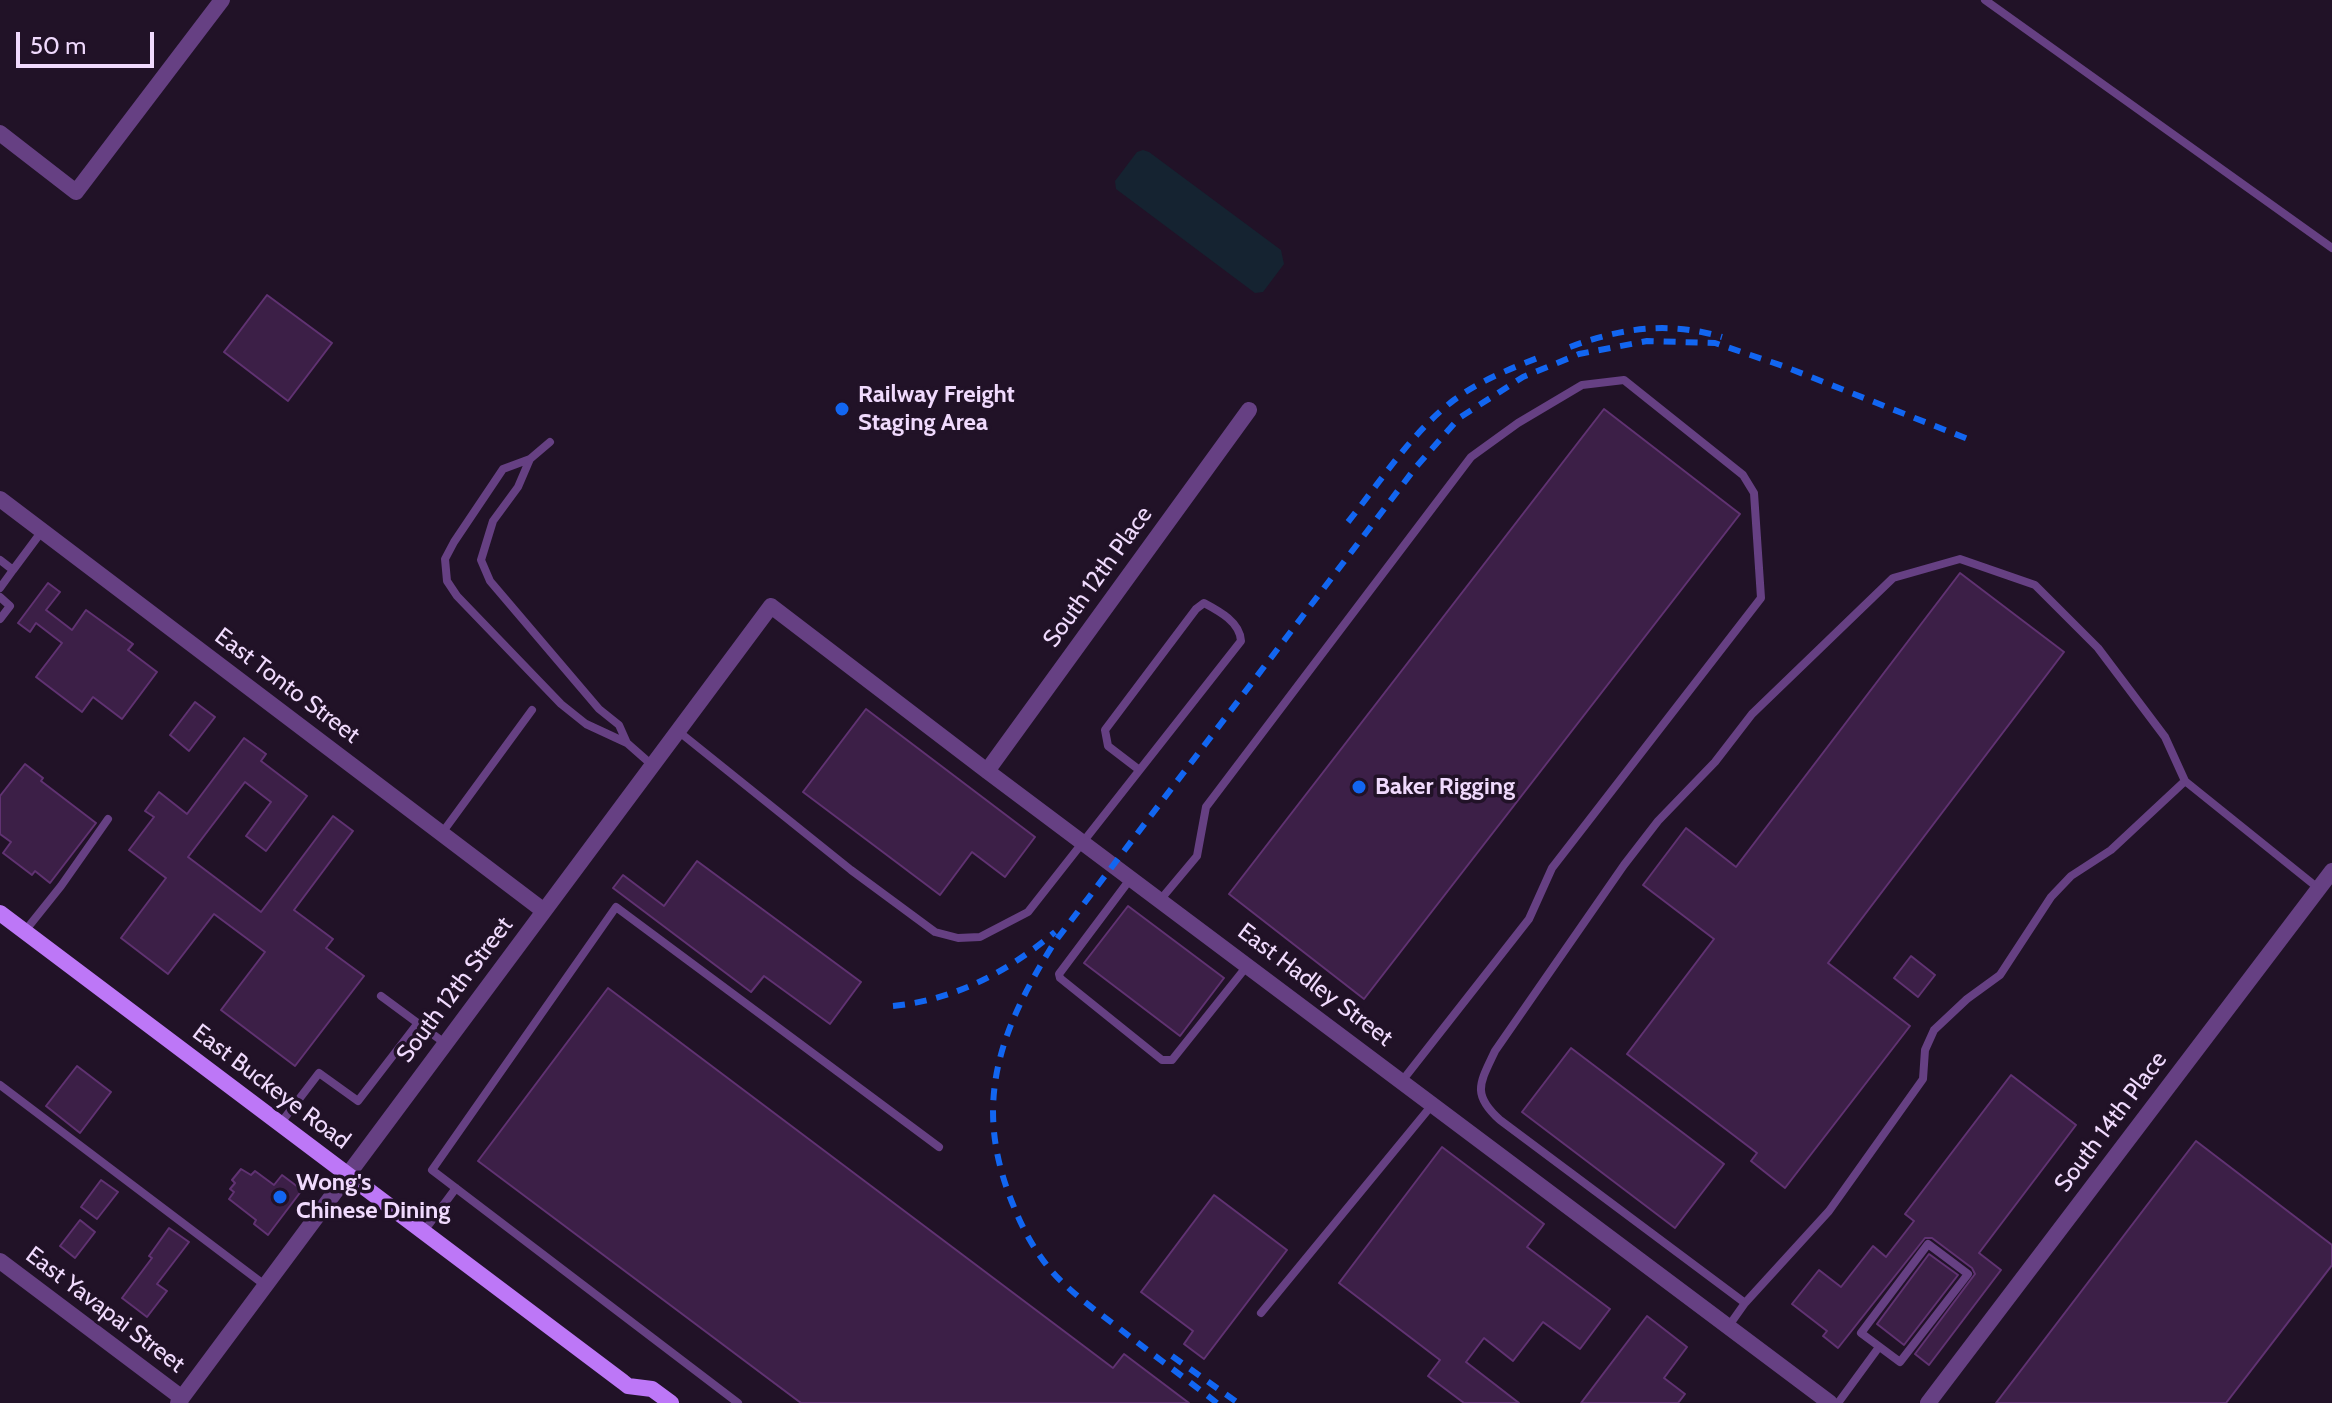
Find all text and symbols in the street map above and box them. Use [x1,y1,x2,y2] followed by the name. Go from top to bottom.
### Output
[20,16,158,66] scale bar
[30,31,86,60] text: 50 m
[858,381,1015,437] place label: Railway Freight Staging Area
[833,400,851,418] marker: Railway Freight Staging Area
[1037,501,1159,653] street label: South 12th Place
[209,622,365,750] street label: East Tonto Street
[1375,773,1515,801] place label: Baker Rigging
[1350,778,1368,796] marker: Baker Rigging
[391,912,519,1068] street label: South 12th Street
[1232,917,1398,1053] street label: East Hadley Street
[186,1018,356,1156] street label: East Buckeye Road
[2049,1046,2173,1198] street label: South 14th Place
[296,1169,450,1225] place label: Wong's Chinese Dining
[271,1188,289,1206] marker: Wong's Chinese Dining
[20,1241,190,1379] street label: East Yavapai Street

